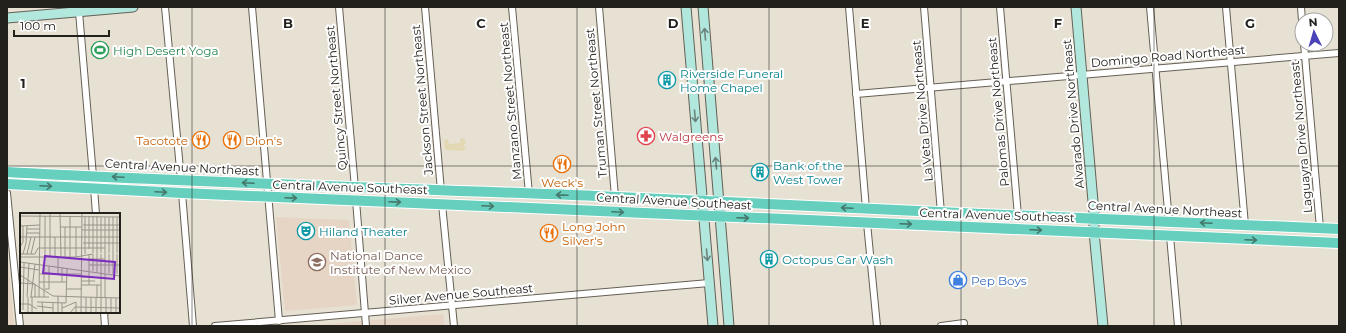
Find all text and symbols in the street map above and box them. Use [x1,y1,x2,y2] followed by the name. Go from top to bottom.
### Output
[14,12,109,38] scale bar
[1294,12,1334,52] north arrow
[283,15,293,31] text: B
[476,15,486,31] text: C
[668,15,679,31] text: D
[861,15,870,31] text: E
[1054,15,1062,31] text: F
[1245,15,1255,31] text: G
[1308,15,1318,29] text: N
[20,18,56,33] text: 100 m
[496,21,524,180] street label: Manzano Street Northeast
[408,24,436,177] street label: Jackson Street Northeast
[322,25,350,171] street label: Quincy Street Northeast
[582,27,610,178] street label: Truman Street Northeast
[702,28,709,41] one-way arrow
[984,37,1012,187] street label: Palomas Drive Northeast
[1059,38,1087,189] street label: Alvarado Drive Northeast
[90,40,110,60] sports icon: High Desert Yoga
[908,40,936,182] street label: La Veta Drive Northeast
[1090,42,1246,70] street label: Domingo Road Northeast
[113,43,218,58] place label: High Desert Yoga
[1287,60,1315,214] street label: Laguayra Drive Northeast
[680,66,783,95] place label: Riverside Funeral Home Chapel
[657,70,677,90] building icon: Riverside Funeral Home Chapel
[20,75,26,91] text: 1
[692,109,699,122] one-way arrow
[636,126,656,146] pharmacy icon: Walgreens
[659,129,723,144] place label: Walgreens
[191,130,211,150] restaurant icon: Tacotote
[222,130,242,150] restaurant icon: Dion's
[136,133,188,148] place label: Tacotote
[245,133,282,148] place label: Dion's
[552,154,572,174] restaurant icon: Weck's
[104,155,260,179] street label: Central Avenue Northeast
[713,157,720,170] one-way arrow
[773,158,843,187] place label: Bank of the West Tower
[750,162,770,182] building icon: Bank of the West Tower
[112,173,125,181] one-way arrow
[541,175,583,190] place label: Weck's
[272,177,428,197] street label: Central Avenue Southeast
[242,180,255,187] one-way arrow
[39,182,52,189] one-way arrow
[154,188,167,195] one-way arrow
[596,189,752,213] street label: Central Avenue Southeast
[556,191,569,199] one-way arrow
[284,194,297,201] one-way arrow
[1087,197,1243,221] street label: Central Avenue Northeast
[388,198,401,206] one-way arrow
[481,202,494,210] one-way arrow
[841,204,854,212] one-way arrow
[919,205,1075,225] street label: Central Avenue Southeast
[611,208,624,215] one-way arrow
[20,213,120,313] inset map
[736,214,749,221] one-way arrow
[562,219,626,248] place label: Long John Silver's
[1200,220,1213,227] one-way arrow
[296,221,316,241] theatre icon: Hiland Theater
[899,221,912,228] one-way arrow
[539,223,559,243] restaurant icon: Long John Silver's
[319,224,408,239] place label: Hiland Theater
[1029,226,1042,234] one-way arrow
[1244,236,1257,244] one-way arrow
[330,248,471,277] place label: National Dance Institute of New Mexico
[704,248,711,261] one-way arrow
[759,249,779,269] building icon: Octopus Car Wash
[307,252,327,272] school or university icon: National Dance Institute of New Mexico
[782,252,893,267] place label: Octopus Car Wash
[948,270,968,290] shop icon: Pep Boys
[971,273,1027,288] place label: Pep Boys
[388,280,534,308] street label: Silver Avenue Southeast

